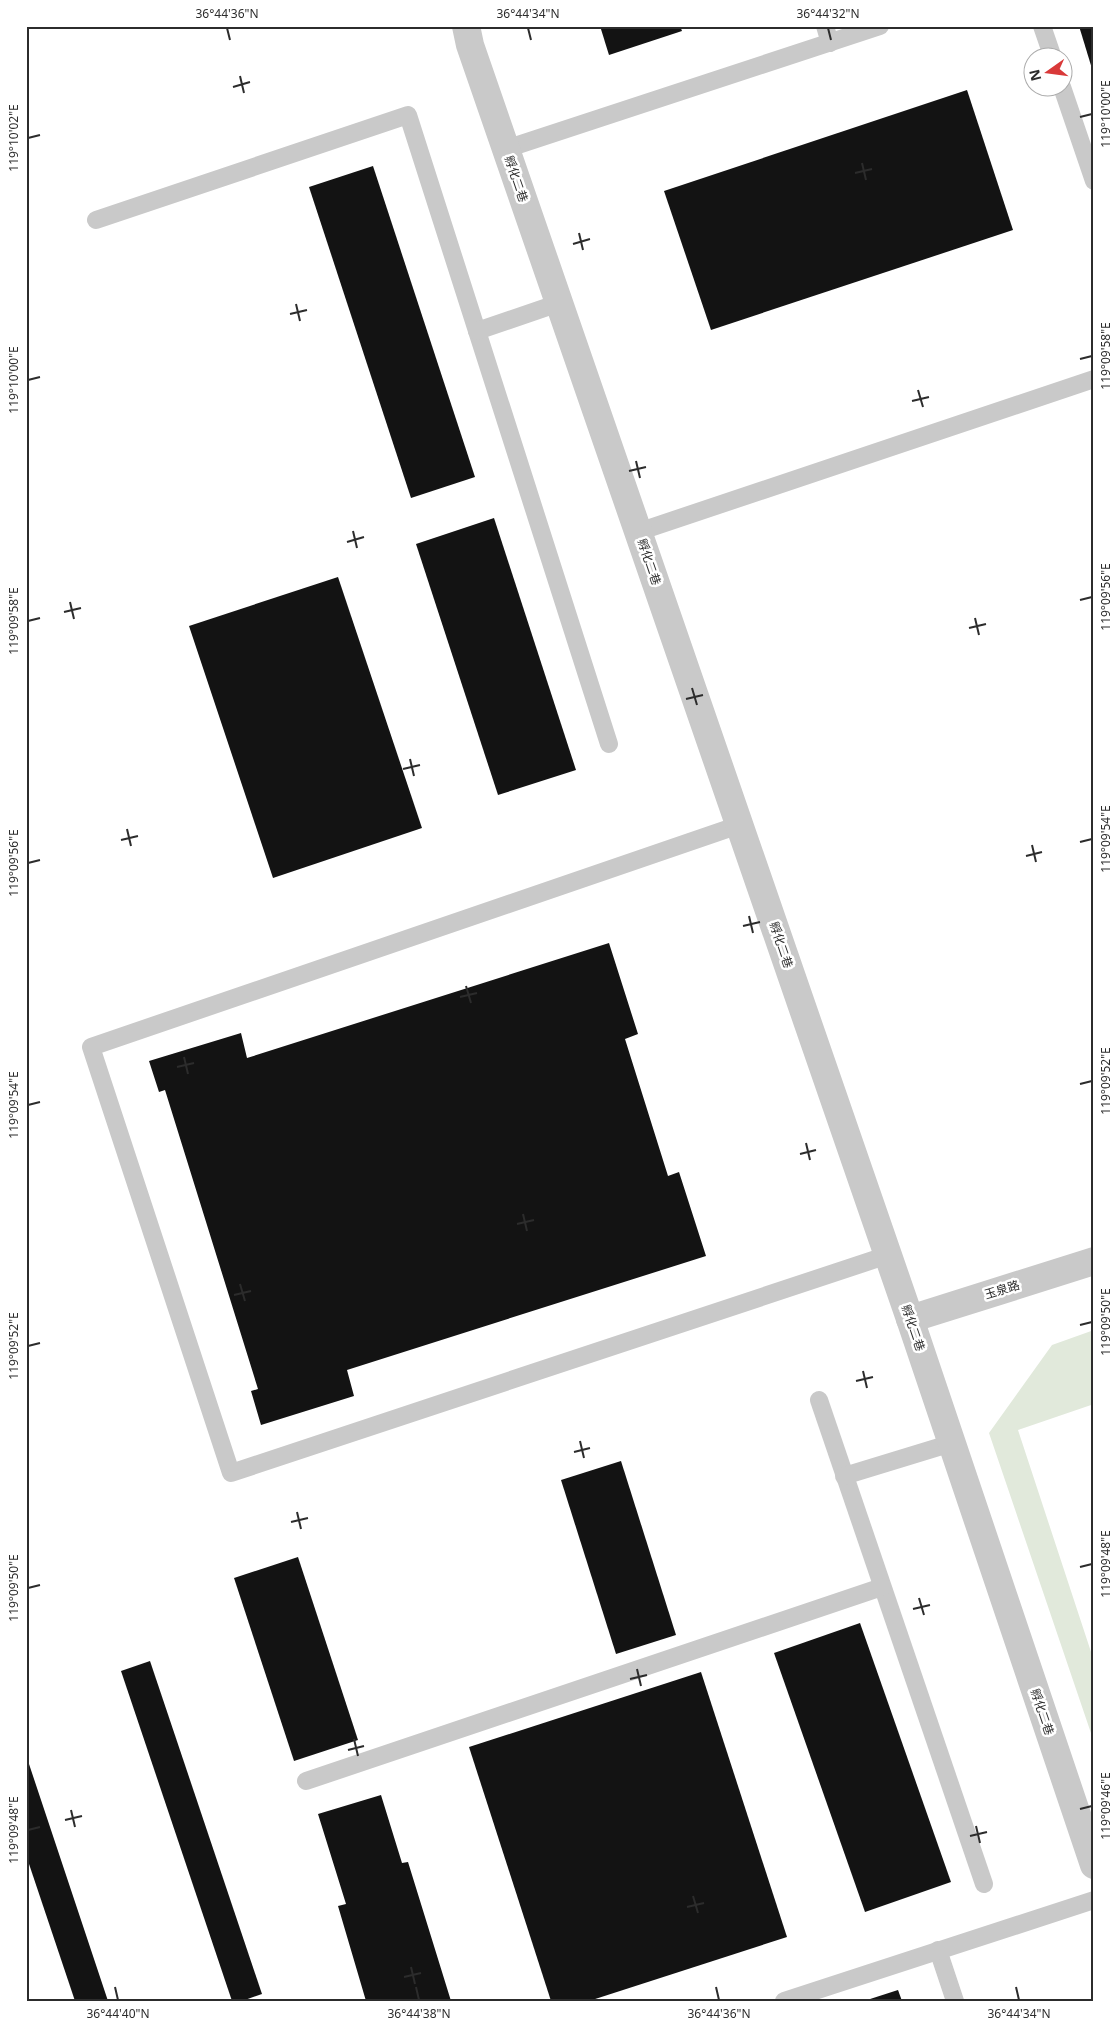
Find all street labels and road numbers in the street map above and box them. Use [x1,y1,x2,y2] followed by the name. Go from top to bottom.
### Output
[501,153,532,204] street label: 孵化二巷
[634,536,665,587] street label: 孵化二巷
[766,919,797,970] street label: 孵化二巷
[982,1276,1022,1303] street label: 玉泉路
[898,1302,929,1353] street label: 孵化二巷
[1027,1686,1058,1737] street label: 孵化二巷

